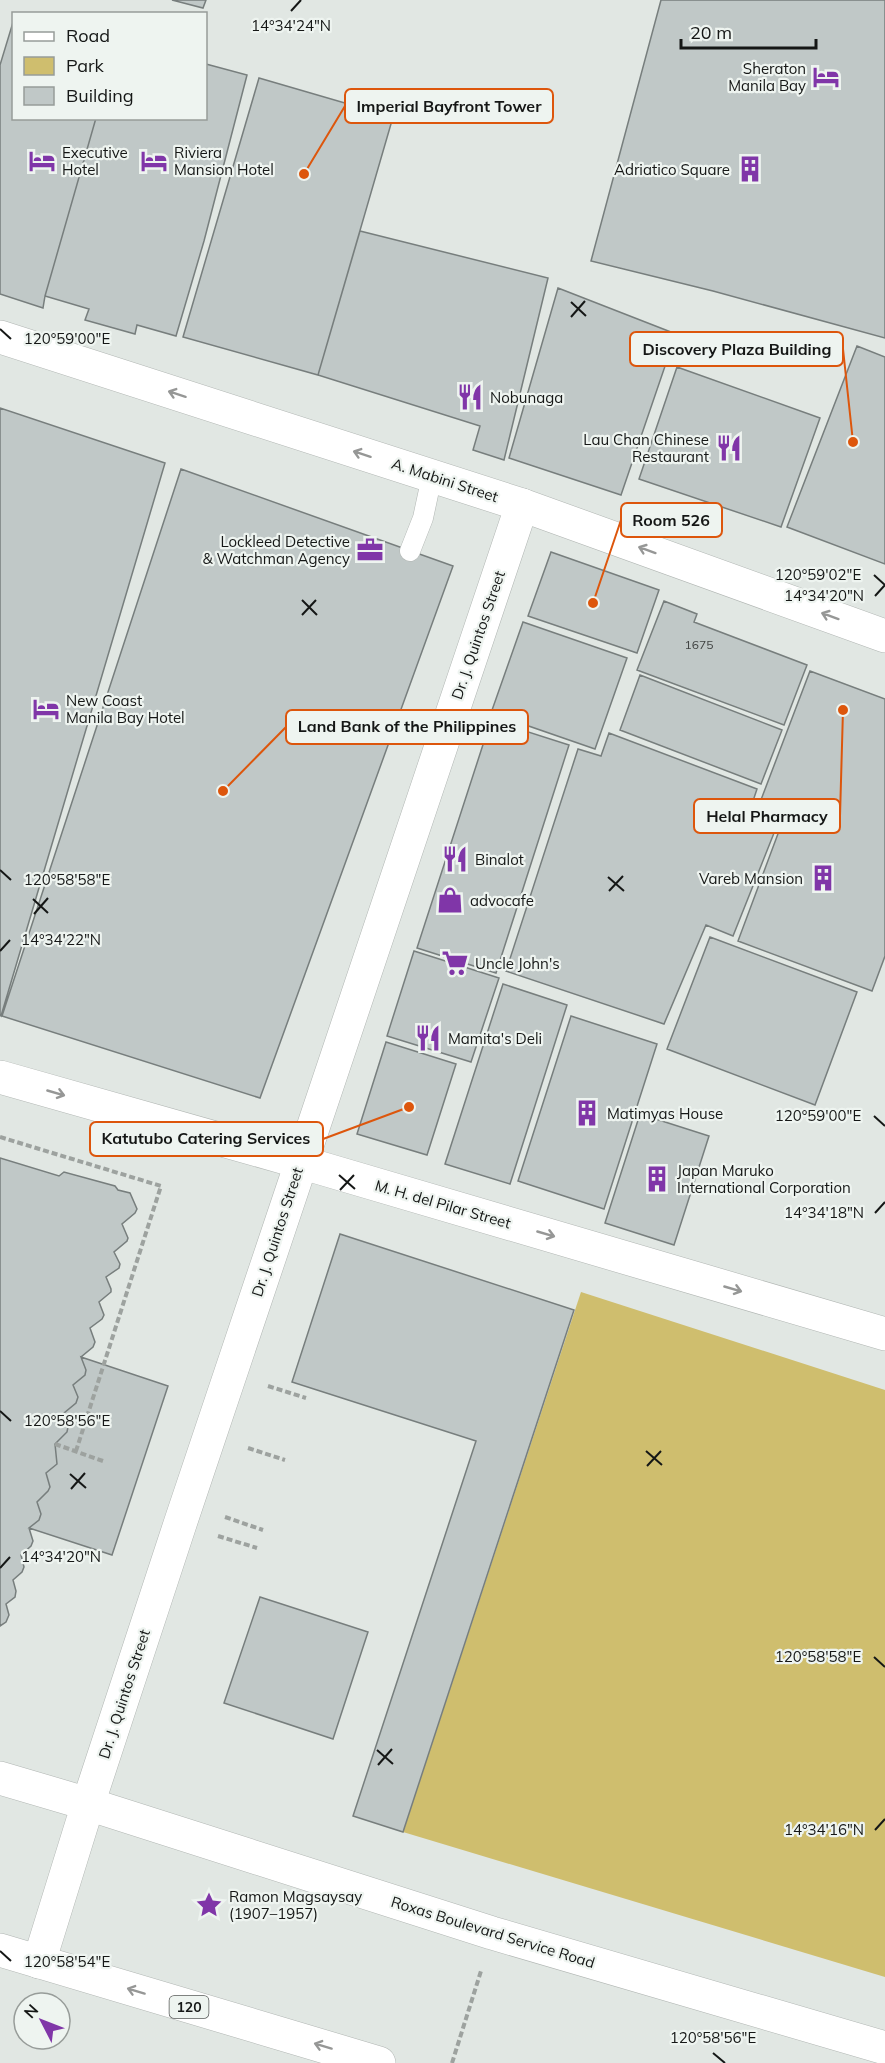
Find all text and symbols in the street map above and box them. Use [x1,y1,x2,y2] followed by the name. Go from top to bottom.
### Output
[12,12,207,120] legend
[681,12,816,50] scale bar
[251,16,331,35] text: 14°34'24"N
[690,21,732,44] text: 20 m
[66,24,110,47] text: Road
[66,54,105,77] text: Park
[728,59,806,95] place label: Sheraton Manila Bay
[811,62,841,92] hotel icon: Sheraton Manila Bay
[66,84,134,107] text: Building
[345,89,553,123] callout: Imperial Bayfront Tower
[357,96,542,116] text: Imperial Bayfront Tower
[62,143,128,179] place label: Executive Hotel
[174,143,274,179] place label: Riviera Mansion Hotel
[27,146,57,176] hotel icon: Executive Hotel
[139,146,169,176] hotel icon: Riviera Mansion Hotel
[735,154,765,184] building icon: Adriatico Square
[614,160,730,179] place label: Adriatico Square
[24,329,110,348] text: 120°59'00"E
[630,332,843,366] callout: Discovery Plaza Building
[643,339,831,359] text: Discovery Plaza Building
[455,382,485,412] restaurant icon: Nobunaga
[168,388,187,399] one-way arrow
[490,388,563,407] place label: Nobunaga
[583,430,709,466] place label: Lau Chan Chinese Restaurant
[714,433,744,463] restaurant icon: Lau Chan Chinese Restaurant
[353,447,372,458] one-way arrow
[389,454,501,506] street label: A. Mabini Street
[621,503,722,537] callout: Room 526
[632,510,710,530] text: Room 526
[203,532,350,568] place label: Lockleed Detective & Watchman Agency
[355,535,385,565] office icon: Lockleed Detective & Watchman Agency
[638,543,656,554] one-way arrow
[775,565,861,584] text: 120°59'02"E
[447,568,509,702] street label: Dr. J. Quintos Street
[784,586,864,605] text: 14°34'20"N
[821,610,840,621] one-way arrow
[685,637,713,652] house number: 1675
[66,691,185,727] place label: New Coast Manila Bay Hotel
[31,694,61,724] hotel icon: New Coast Manila Bay Hotel
[286,710,528,744] callout: Land Bank of the Philippines
[298,716,516,736] text: Land Bank of the Philippines
[694,799,840,833] callout: Helal Pharmacy
[706,806,828,826] text: Helal Pharmacy
[440,844,470,874] restaurant icon: Binalot
[475,850,524,869] place label: Binalot
[808,863,838,893] building icon: Vareb Mansion
[699,869,803,888] place label: Vareb Mansion
[24,870,110,889] text: 120°58'58"E
[435,885,465,915] shop icon: advocafe
[470,891,534,910] place label: advocafe
[21,930,101,949] text: 14°34'22"N
[440,948,470,978] supermarket icon: Uncle John's
[475,954,560,973] place label: Uncle John's
[413,1023,443,1053] restaurant icon: Mamita's Deli
[448,1029,542,1048] place label: Mamita's Deli
[46,1088,65,1099] one-way arrow
[572,1098,602,1128] building icon: Matimyas House
[607,1104,723,1123] place label: Matimyas House
[775,1106,861,1125] text: 120°59'00"E
[90,1122,323,1156] callout: Katutubo Catering Services
[102,1128,310,1148] text: Katutubo Catering Services
[677,1161,851,1197] place label: Japan Maruko International Corporation
[642,1164,672,1194] building icon: Japan Maruko International Corporation
[247,1165,307,1299] street label: Dr. J. Quintos Street
[373,1176,513,1232] street label: M. H. del Pilar Street
[784,1203,864,1222] text: 14°34'18"N
[536,1229,555,1240] one-way arrow
[723,1284,742,1295] one-way arrow
[24,1411,110,1430] text: 120°58'56"E
[21,1547,101,1566] text: 14°34'20"N
[94,1627,154,1761] street label: Dr. J. Quintos Street
[775,1647,861,1666] text: 120°58'58"E
[784,1820,864,1839] text: 14°34'16"N
[229,1887,362,1923] place label: Ramon Magsaysay (1907–1957)
[194,1890,224,1920] place icon: Ramon Magsaysay (1907–1957)
[389,1892,597,1972] street label: Roxas Boulevard Service Road
[24,1952,110,1971] text: 120°58'54"E
[127,1985,146,1996] one-way arrow
[12,1991,72,2051] north arrow
[170,1996,208,2018] road number: 120
[19,2000,42,2022] text: N
[670,2028,756,2047] text: 120°58'56"E
[313,2040,332,2051] one-way arrow

